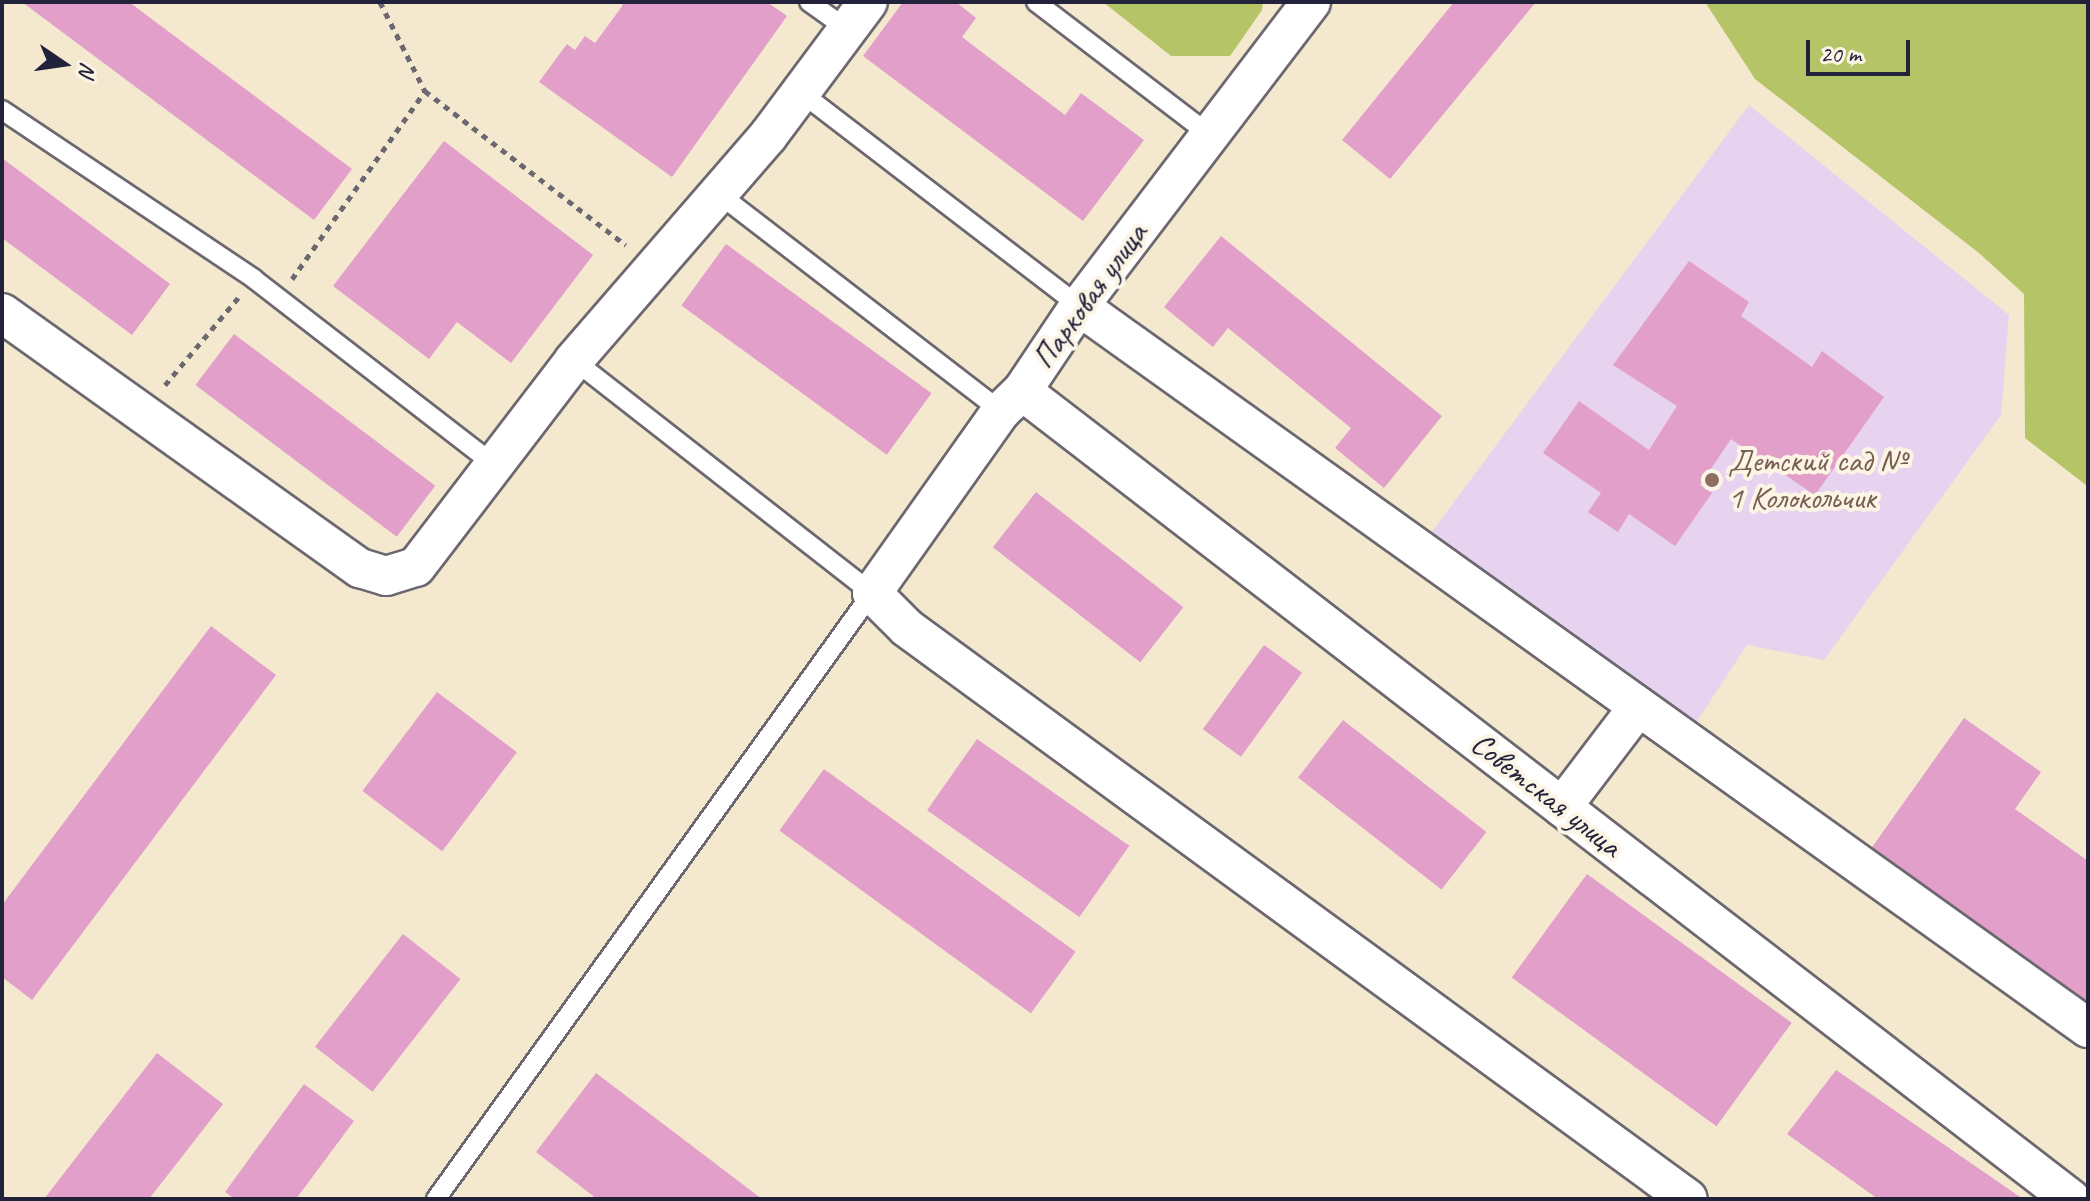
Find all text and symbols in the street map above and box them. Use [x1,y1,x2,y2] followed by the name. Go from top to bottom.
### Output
[24,24,104,104] north arrow
[1810,24,1914,74] scale bar
[1820,39,1861,69] text: 20 m
[72,60,103,79] text: N
[1024,215,1156,377] street label: Парковая улица
[1728,443,1906,518] place label: Детский сад № 1 Колокольчик
[1703,471,1721,489] marker: Детский сад № 1 Колокольчик
[1462,723,1630,867] street label: Советская улица

